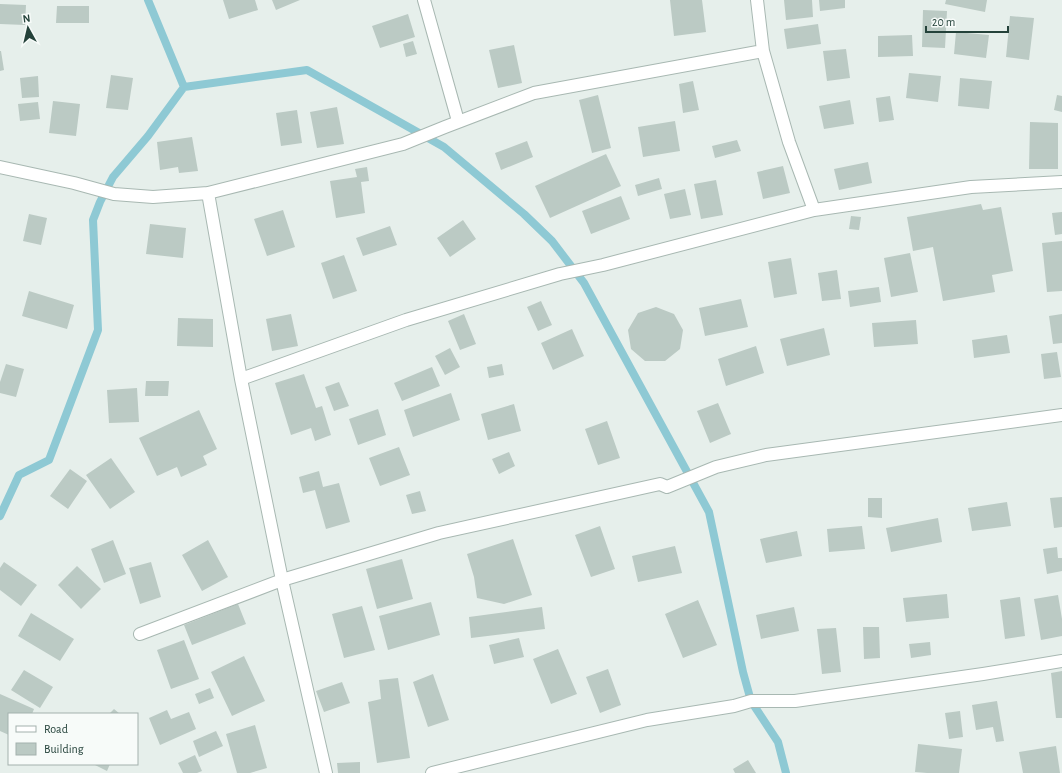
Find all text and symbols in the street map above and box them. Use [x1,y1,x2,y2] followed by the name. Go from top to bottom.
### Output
[8,8,48,48] north arrow
[926,8,1008,34] scale bar
[22,13,31,25] text: N
[932,16,955,28] text: 20 m
[8,713,138,765] legend
[44,723,68,735] text: Road
[44,743,84,755] text: Building

